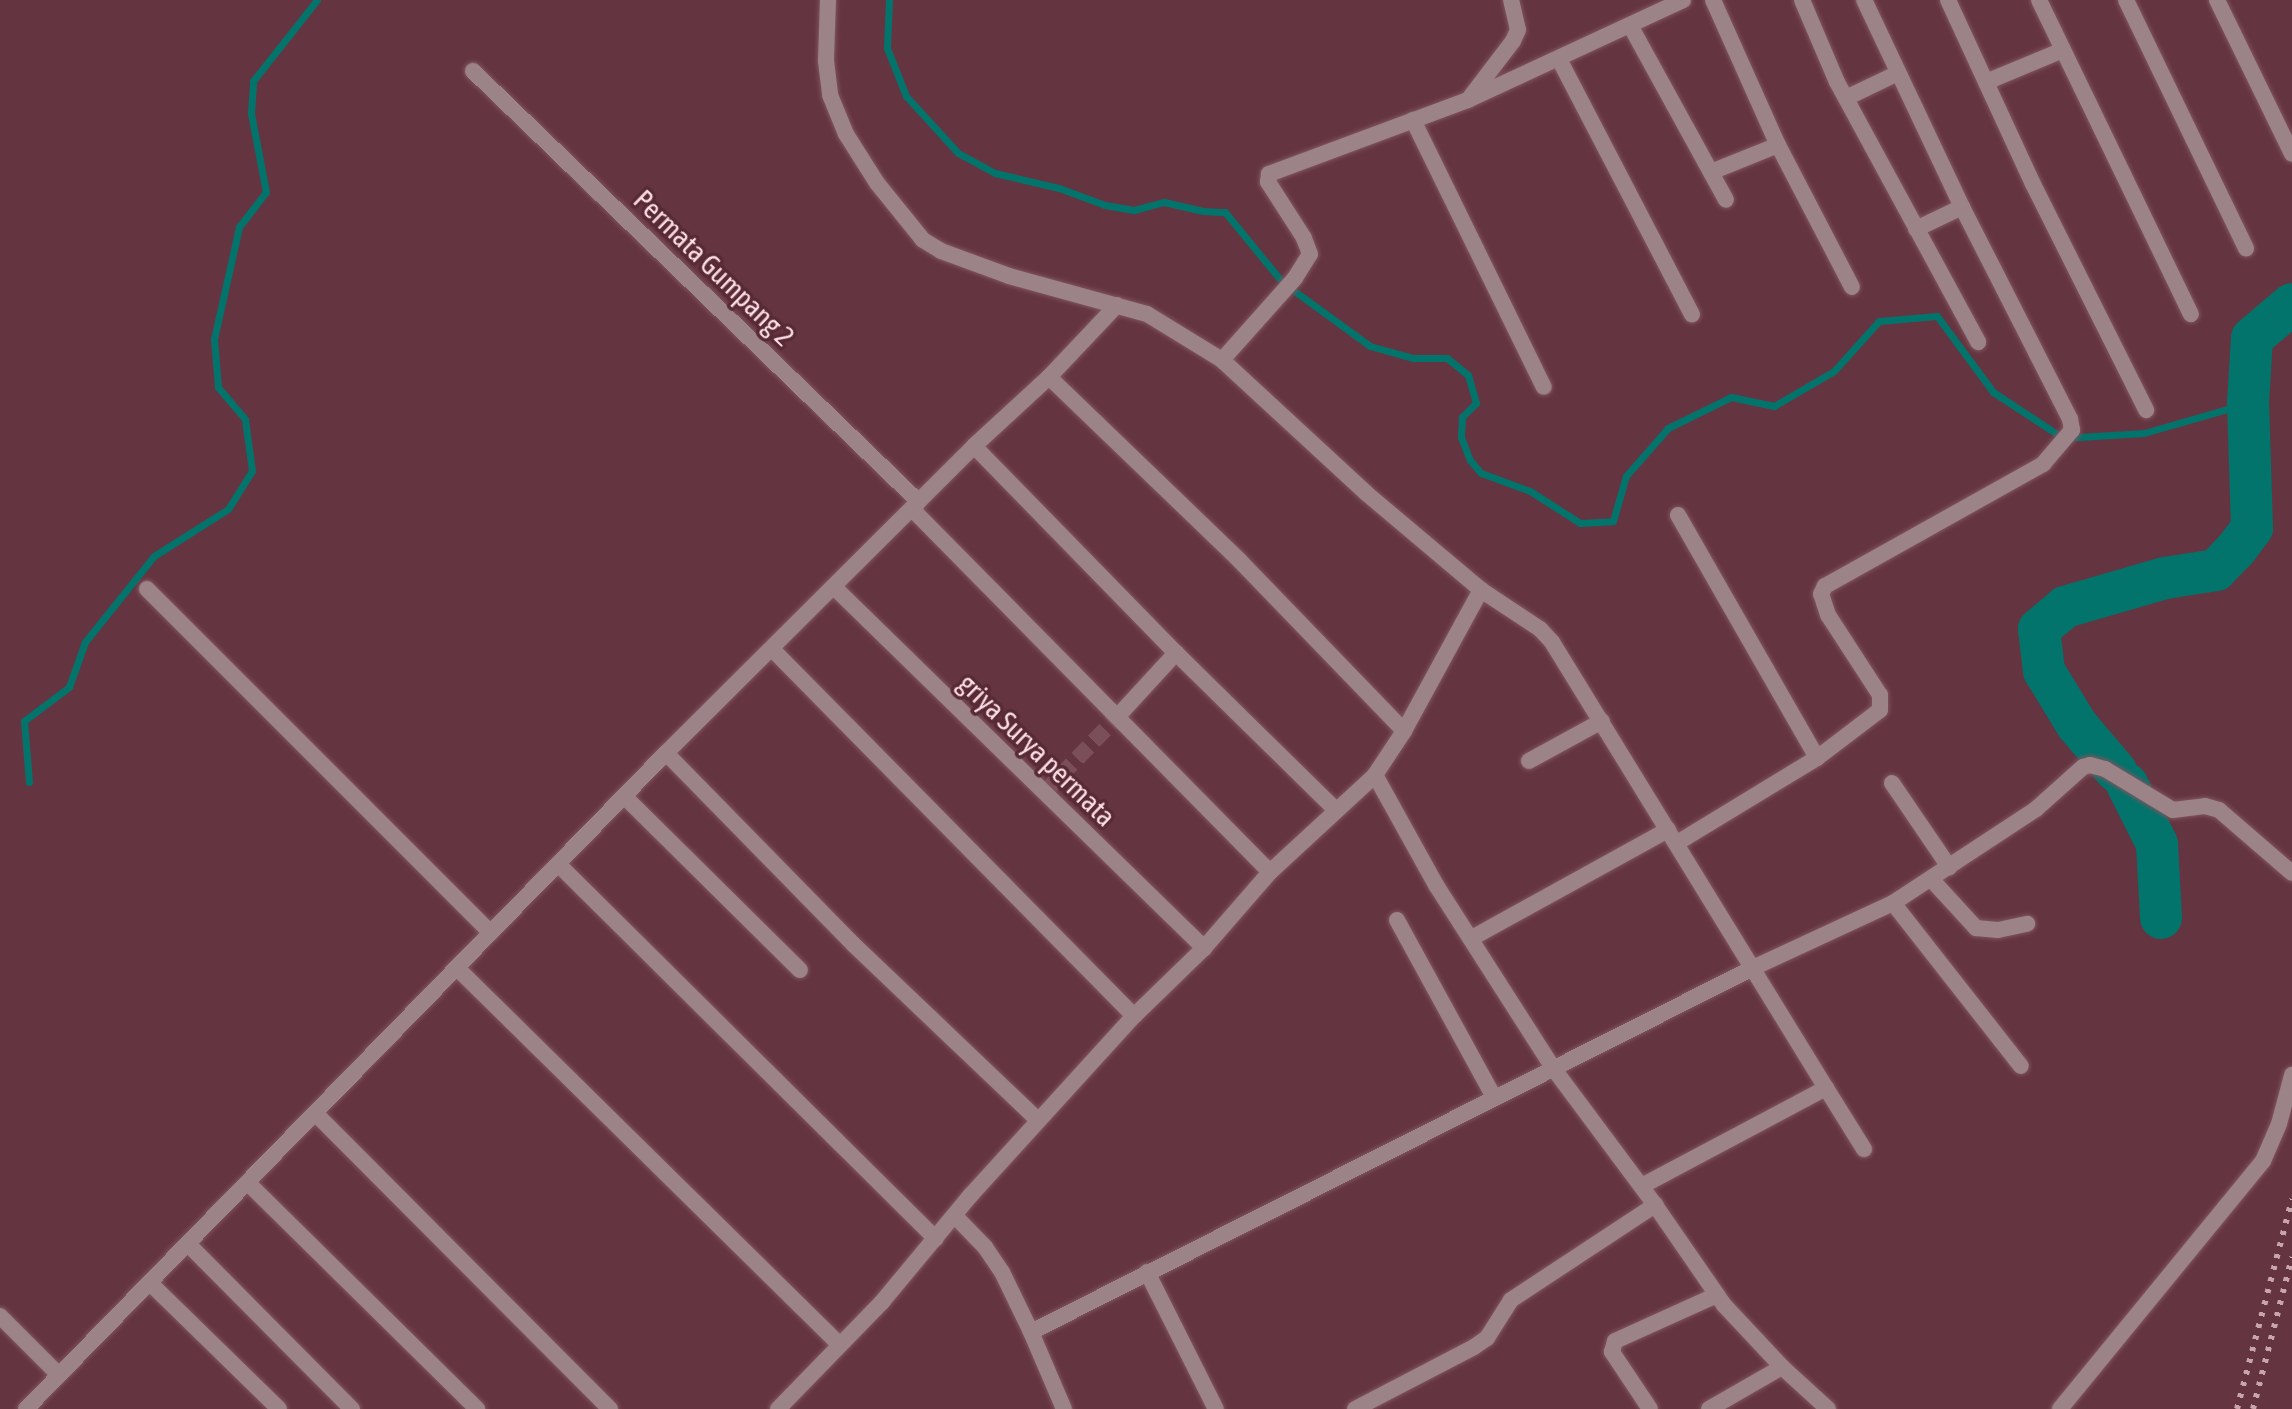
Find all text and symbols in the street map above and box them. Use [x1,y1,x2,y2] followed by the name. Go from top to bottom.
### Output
[627,183,801,353] street label: Permata Gumpang 2
[952,667,1122,833] street label: griya Surya permata

